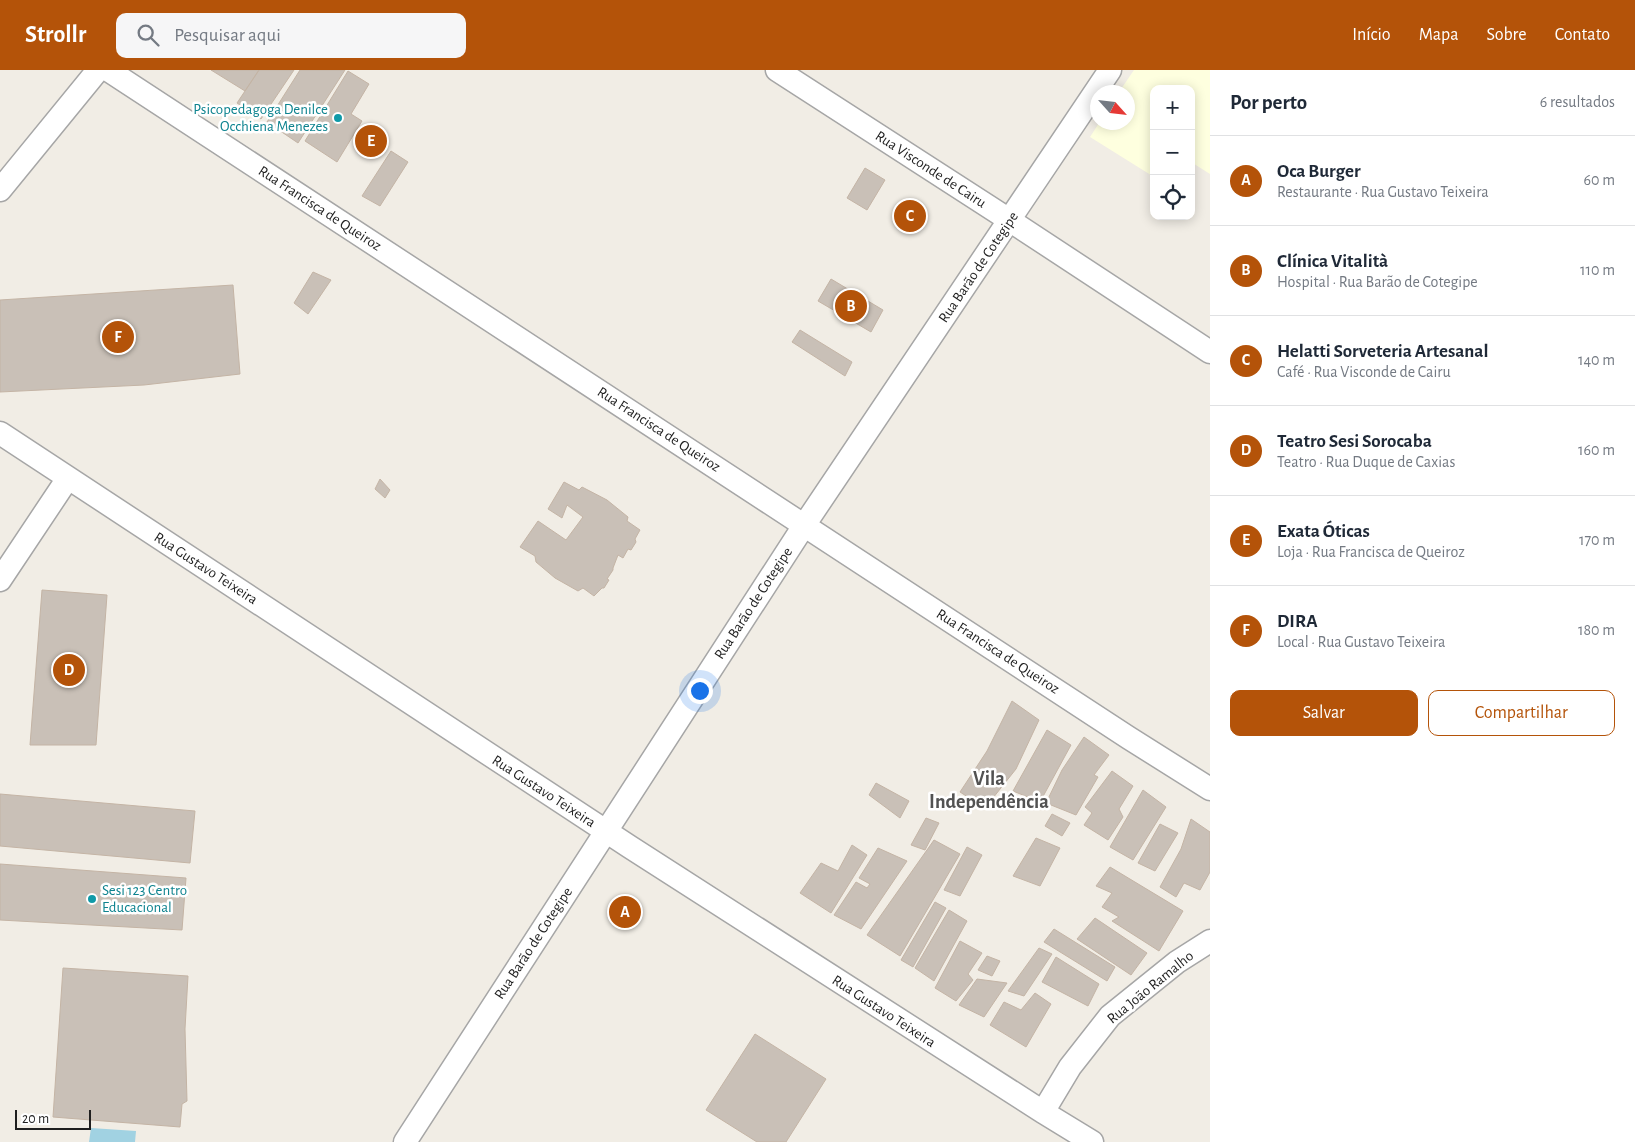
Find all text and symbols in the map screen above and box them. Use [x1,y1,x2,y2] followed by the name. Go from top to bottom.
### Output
[116,13,466,58] search box
[134,21,162,49] icon: search
[25,23,86,47] text: Strollr
[174,26,281,45] text: Pesquisar aqui
[1352,26,1391,44] text: Início
[1419,26,1459,44] text: Mapa
[1487,26,1527,44] text: Sobre
[1555,26,1610,44] text: Contato
[1090,85,1135,130] north arrow
[1150,85,1195,220] map controls
[1150,85,1195,130] button: +
[1230,92,1307,113] text: Por perto
[1540,94,1615,110] text: 6 resultados
[193,102,328,134] place label: Psicopedagoga Denilce Occhiena Menezes
[332,112,344,124] marker: Psicopedagoga Denilce Occhiena Menezes
[355,122,387,160] pin: E
[873,128,989,211] street label: Rua Visconde de Cairu
[1150,130,1195,175] button: −
[1277,162,1361,181] text: Oca Burger
[256,163,384,254] street label: Rua Francisca de Queiroz
[1241,172,1251,188] text: A
[1584,172,1615,188] text: 60 m
[1150,175,1195,220] button: locate
[1277,184,1489,200] text: Restaurante · Rua Gustavo Teixeira
[894,197,926,235] pin: C
[936,209,1021,325] street label: Rua Barão de Cotegipe
[1277,252,1388,271] text: Clínica Vitalità
[1241,262,1251,278] text: B
[1580,262,1615,278] text: 110 m
[1277,274,1478,290] text: Hospital · Rua Barão de Cotegipe
[835,287,867,325] pin: B
[102,318,134,356] pin: F
[1277,342,1488,361] text: Helatti Sorveteria Artesanal
[1242,352,1250,368] text: C
[1578,352,1615,368] text: 140 m
[1277,364,1451,380] text: Café · Rua Visconde de Cairu
[595,384,723,475] street label: Rua Francisca de Queiroz
[1277,432,1432,451] text: Teatro Sesi Sorocaba
[1241,442,1251,458] text: D
[1578,442,1615,458] text: 160 m
[1277,454,1455,470] text: Teatro · Rua Duque de Caxias
[1277,522,1370,541] text: Exata Óticas
[151,529,260,607] street label: Rua Gustavo Teixeira
[1242,532,1250,548] text: E
[1579,532,1615,548] text: 170 m
[1277,544,1465,560] text: Loja · Rua Francisca de Queiroz
[712,545,795,662] street label: Rua Barão de Cotegipe
[934,606,1062,697] street label: Rua Francisca de Queiroz
[1277,612,1318,631] text: DIRA
[1242,622,1250,638] text: F
[1578,622,1615,638] text: 180 m
[1277,634,1445,650] text: Local · Rua Gustavo Teixeira
[53,651,85,689] pin: D
[687,678,713,704] your location
[1230,690,1418,736] button: Salvar
[1428,690,1615,736] button: Compartilhar
[489,752,598,830] street label: Rua Gustavo Teixeira
[929,769,1049,812] district label: Vila Independência
[102,883,187,915] place label: Sesi 123 Centro Educacional
[492,885,575,1002] street label: Rua Barão de Cotegipe
[86,893,98,905] marker: Sesi 123 Centro Educacional
[609,893,641,931] pin: A
[1104,948,1196,1027] street label: Rua João Ramalho
[829,972,938,1050] street label: Rua Gustavo Teixeira
[15,1107,91,1130] scale bar
[22,1112,49,1126] text: 20 m

